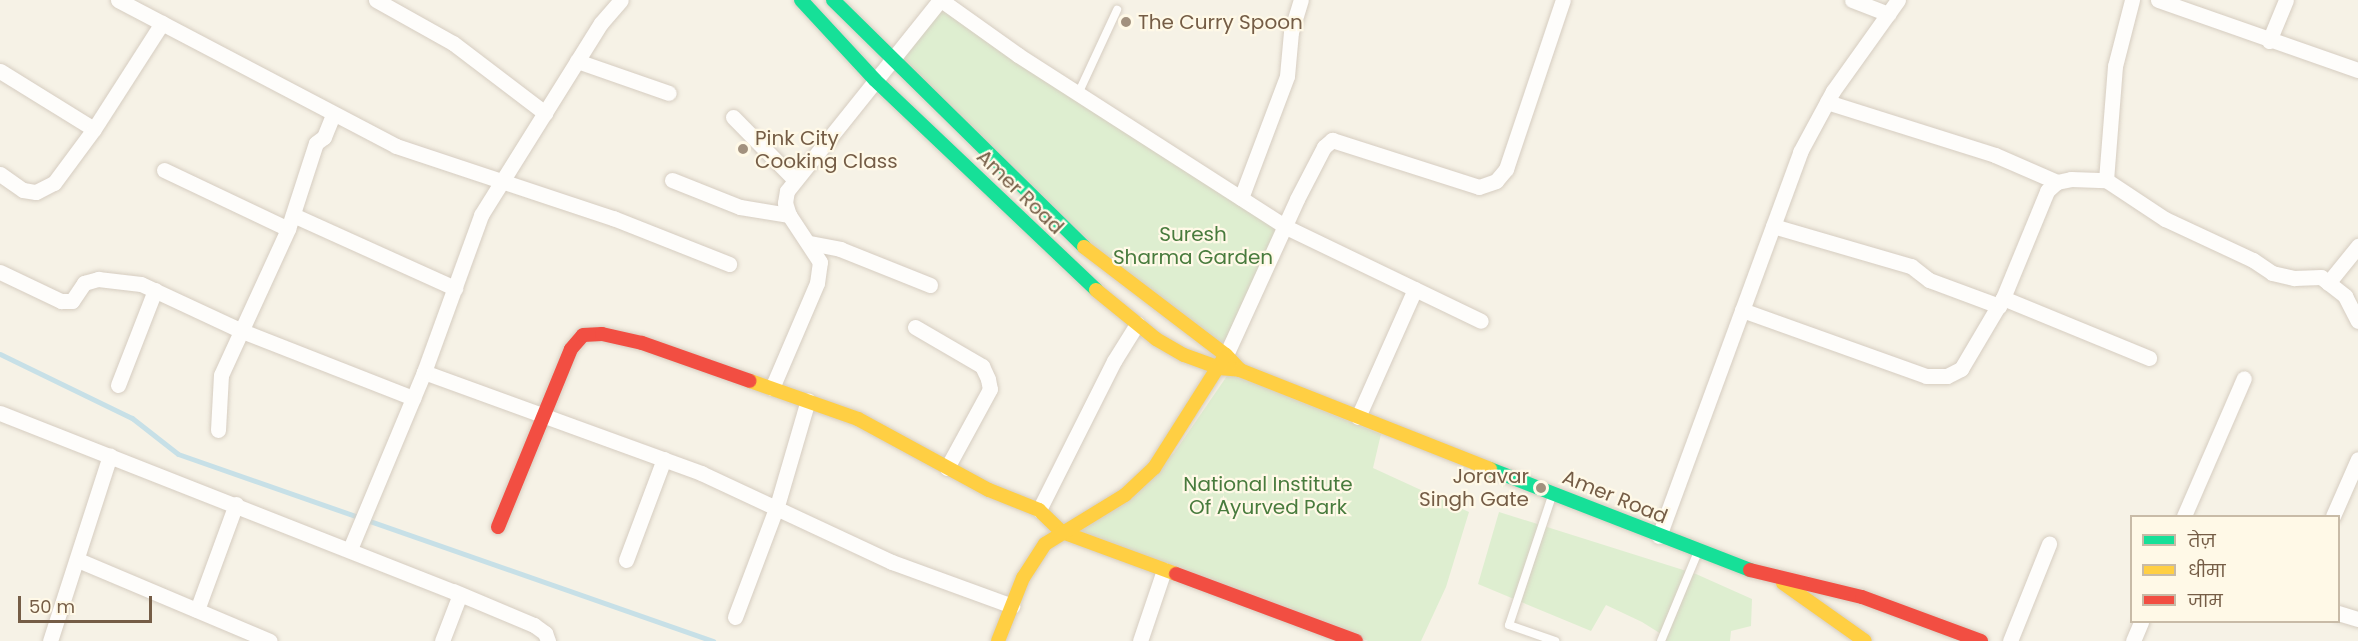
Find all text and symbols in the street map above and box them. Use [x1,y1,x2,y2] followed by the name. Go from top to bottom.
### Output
[1138,10,1303,34] place label: The Curry Spoon
[1119,15,1133,29] marker: The Curry Spoon
[755,126,898,173] place label: Pink City Cooking Class
[736,142,750,156] marker: Pink City Cooking Class
[972,145,1068,239] street label: Amer Road
[1113,223,1273,270] park label: Suresh Sharma Garden
[1419,464,1529,511] place label: Joravar Singh Gate
[1559,465,1671,529] street label: Amer Road
[1183,473,1353,520] park label: National Institute Of Ayurved Park
[1534,481,1548,495] marker: Joravar Singh Gate
[2130,515,2340,623] legend
[2188,528,2216,553] text: तेज़
[2188,558,2226,583] text: धीमा
[21,584,154,622] scale bar
[2188,588,2223,613] text: जाम
[29,594,75,619] text: 50 m

